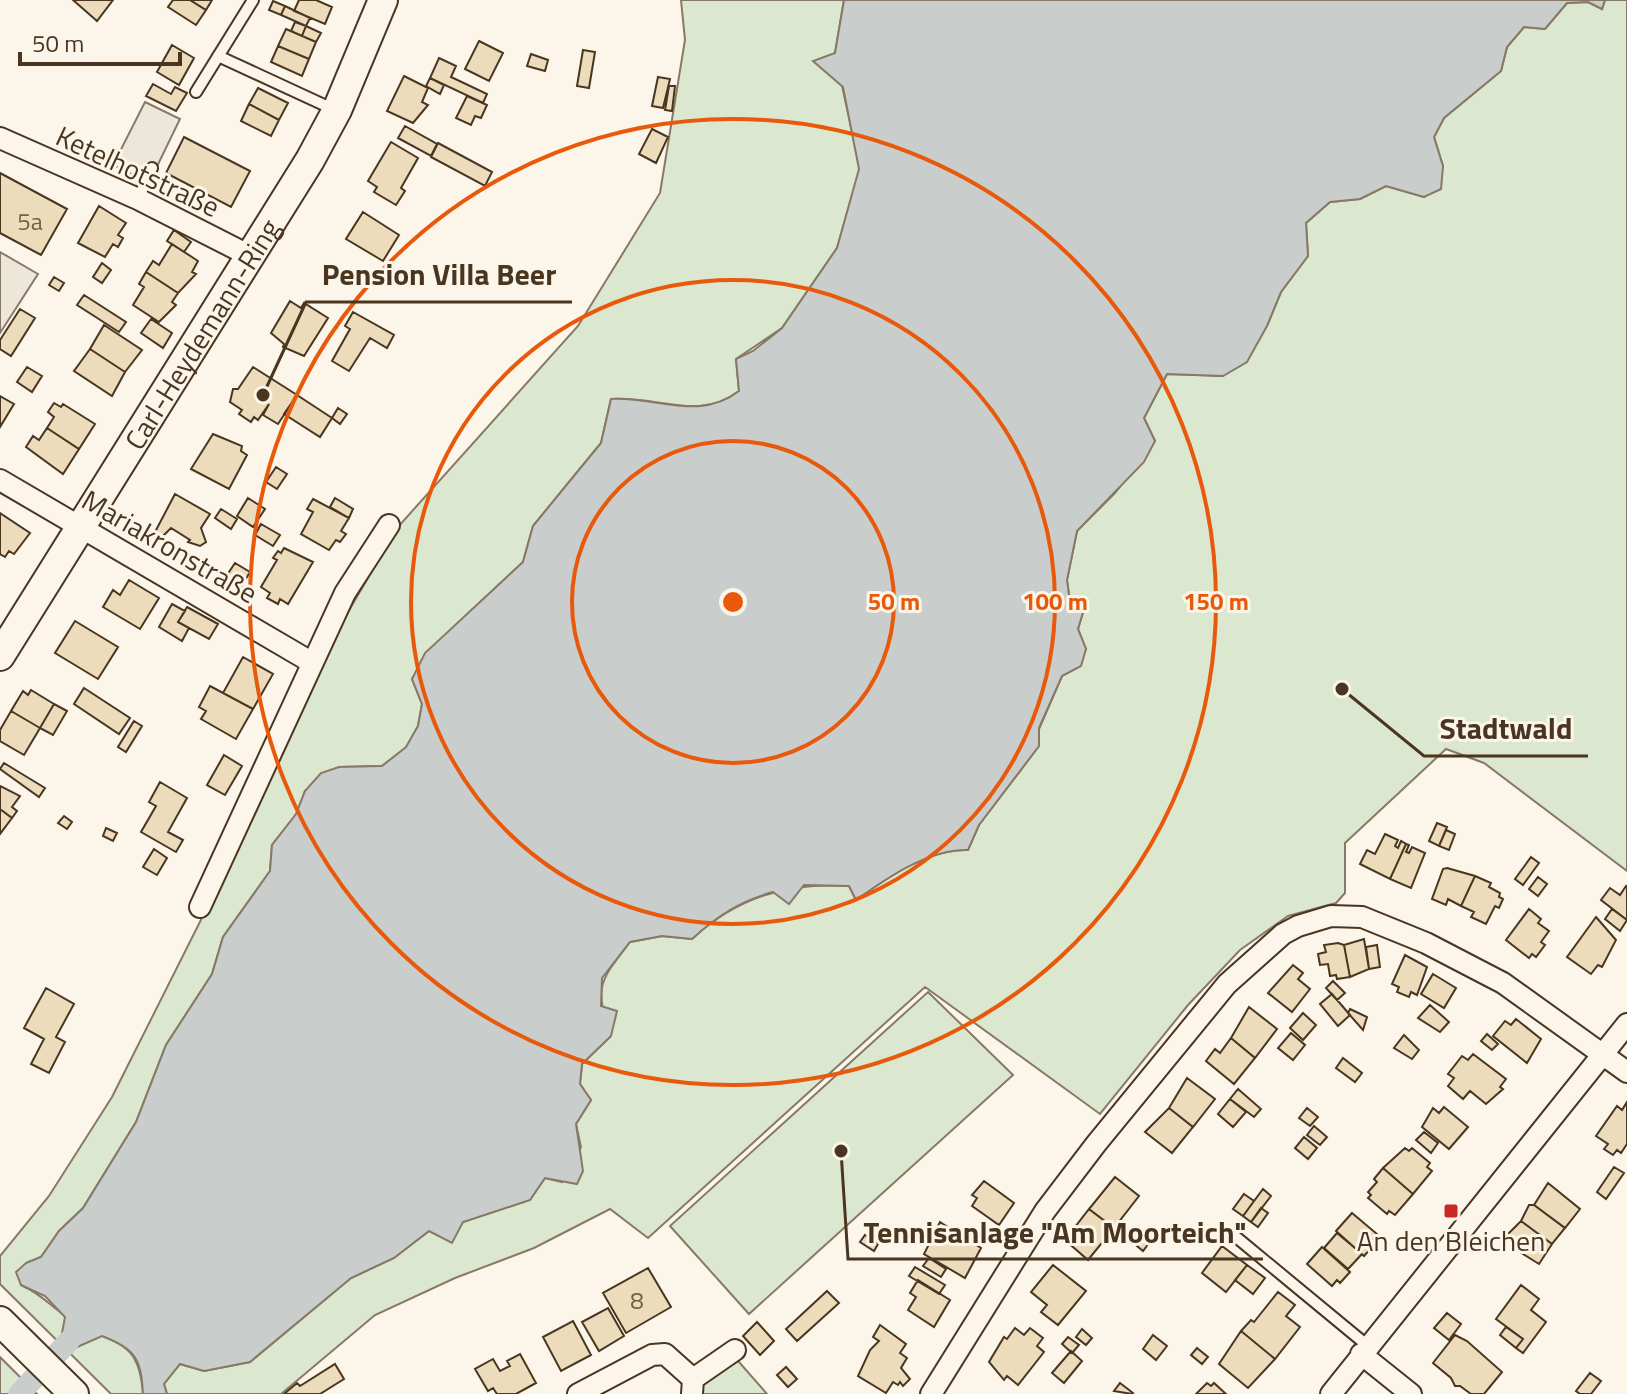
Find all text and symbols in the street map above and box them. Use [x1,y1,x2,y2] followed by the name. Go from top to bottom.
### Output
[20,16,180,66] scale bar
[32,25,84,61] text: 50 m
[49,114,227,228] street label: Ketelhotstraße
[17,203,43,239] house number: 5a
[113,210,290,458] street label: Carl-Heydemann-Ring
[306,248,572,302] callout: Pension Villa Beer
[322,251,556,297] text: Pension Villa Beer
[74,478,266,614] street label: Mariakronstraße
[868,583,920,619] text: 50 m
[1022,583,1088,619] text: 100 m
[1183,583,1249,619] text: 150 m
[719,588,747,616] centre of rings
[1424,702,1588,756] callout: Stadtwald
[1440,705,1572,751] text: Stadtwald
[1442,1202,1460,1220] marker: An den Bleichen
[848,1205,1263,1259] callout: Tennisanlage "Am Moorteich"
[863,1209,1247,1255] text: Tennisanlage "Am Moorteich"
[1357,1219,1545,1262] place label: An den Bleichen
[630,1282,644,1318] house number: 8

